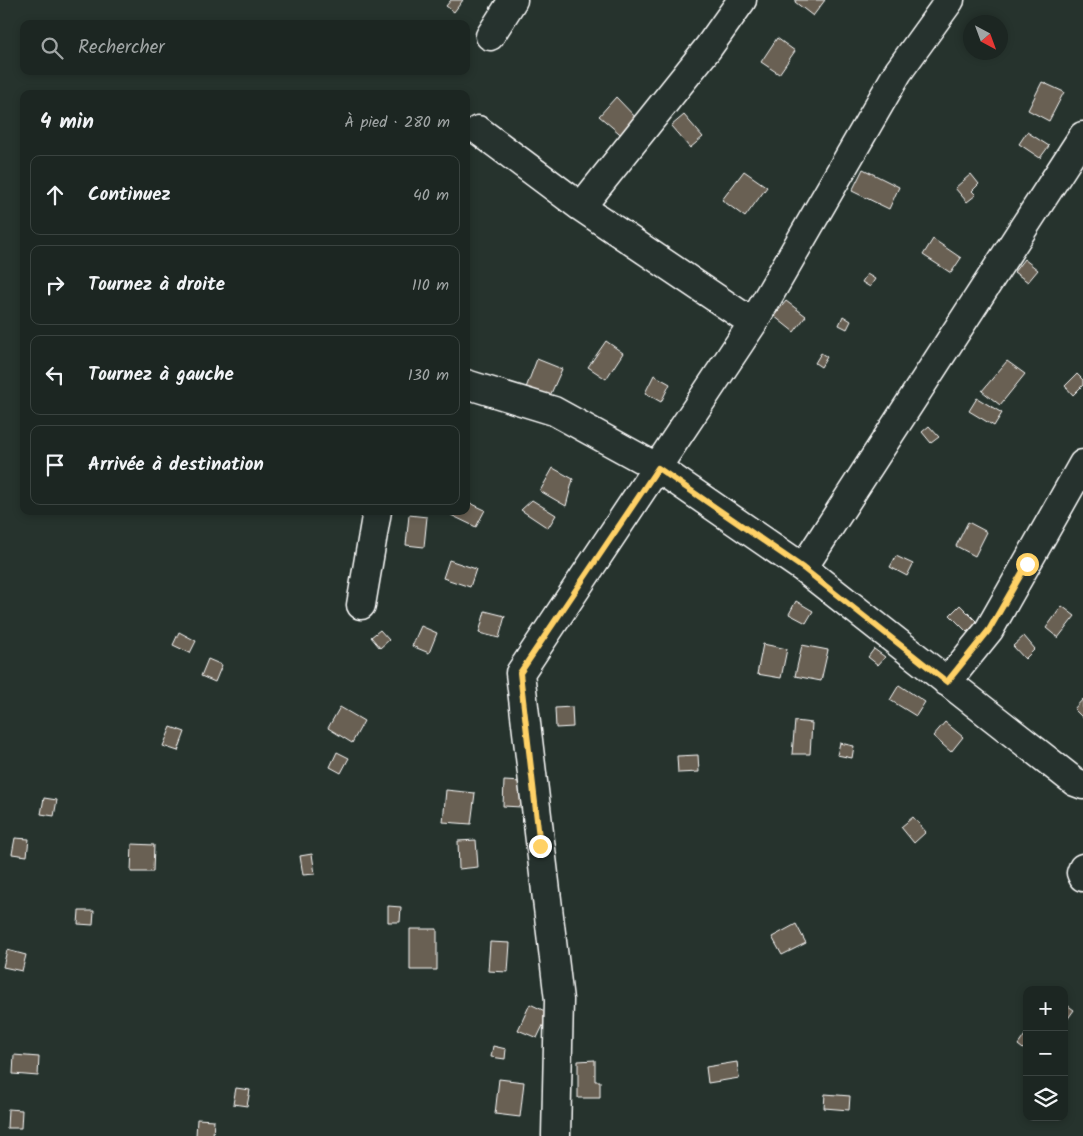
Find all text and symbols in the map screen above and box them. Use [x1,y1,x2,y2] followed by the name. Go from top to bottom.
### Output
[963,15,1008,60] north arrow
[20,20,470,75] search box
[78,33,165,63] text: Rechercher
[38,34,66,62] icon: search
[40,106,94,139] text: 4 min
[345,110,450,135] text: À pied · 280 m
[88,180,171,210] text: Continuez
[41,181,69,209] icon: ahead
[413,183,449,208] text: 40 m
[88,270,225,300] text: Tournez à droite
[41,271,69,299] icon: right
[412,273,449,298] text: 110 m
[88,360,234,390] text: Tournez à gauche
[41,361,69,389] icon: left
[408,363,449,388] text: 130 m
[88,450,264,480] text: Arrivée à destination
[41,451,69,479] icon: arrive
[1016,553,1039,576] route start
[529,835,552,858] route end
[1023,986,1068,1121] map controls
[1023,986,1068,1031] button: +
[1023,1031,1068,1076] button: −
[1023,1076,1068,1121] button: layers

